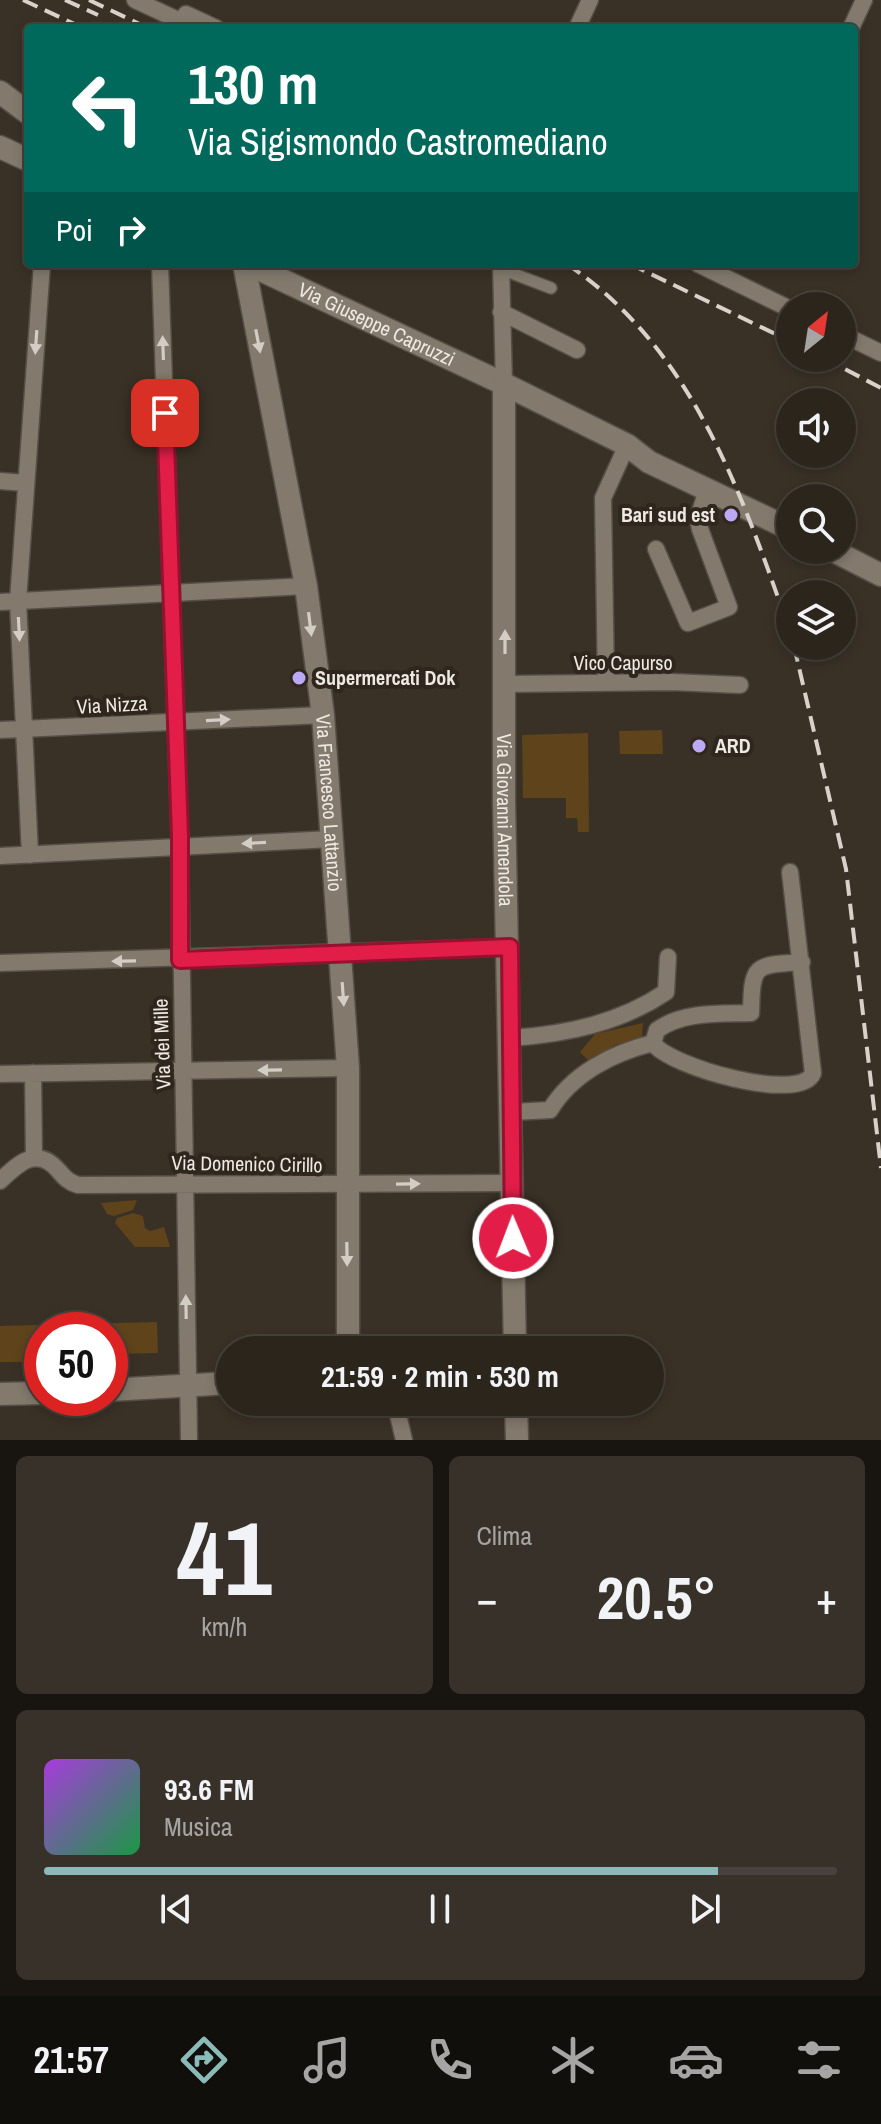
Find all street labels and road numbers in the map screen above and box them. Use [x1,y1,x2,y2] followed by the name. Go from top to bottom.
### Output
[294,275,460,372] street label: Via Giuseppe Capruzzi
[573,649,673,676] street label: Vico Capurso
[76,689,148,720] street label: Via Nizza
[310,713,349,892] street label: Via Francesco Lattanzio
[491,733,520,907] street label: Via Giovanni Amendola
[146,998,177,1090] street label: Via dei Mille
[171,1149,323,1178] street label: Via Domenico Cirillo

